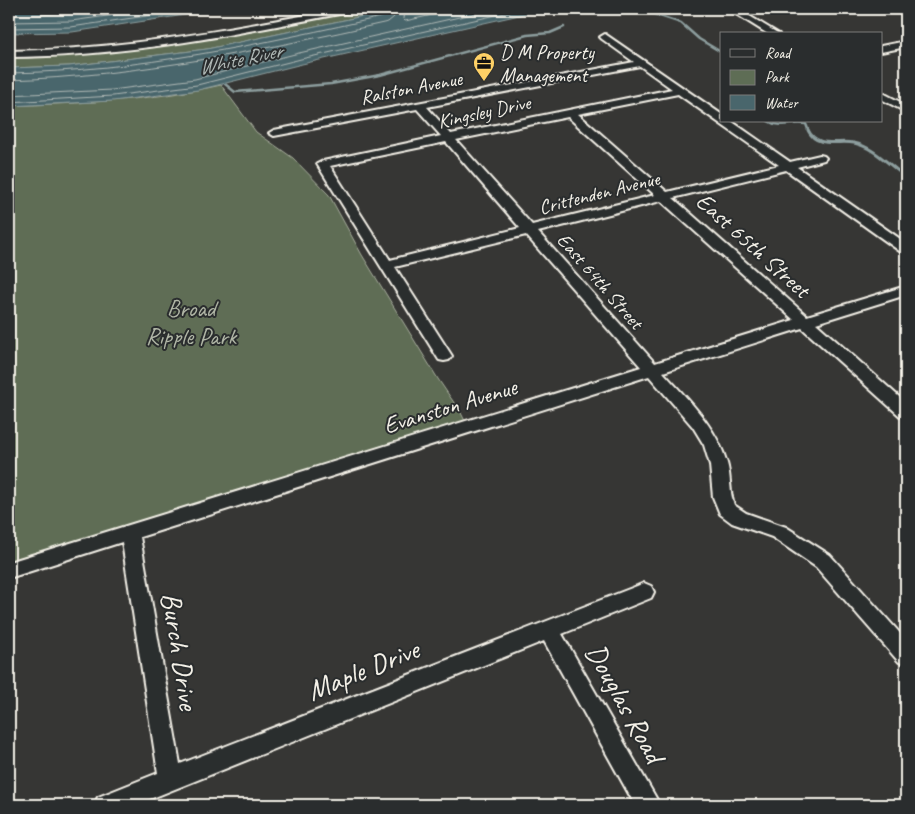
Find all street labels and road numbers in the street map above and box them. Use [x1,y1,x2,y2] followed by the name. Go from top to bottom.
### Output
[358,66,465,110] street label: Ralston Avenue
[435,90,534,134] street label: Kingsley Drive
[536,166,663,220] street label: Crittenden Avenue
[690,186,818,305] street label: East 65th Street
[551,228,650,336] street label: East 64th Street
[380,371,522,440] street label: Evanston Avenue
[152,590,208,714] street label: Burch Drive
[302,630,427,709] street label: Maple Drive
[577,637,675,773] street label: Douglas Road

